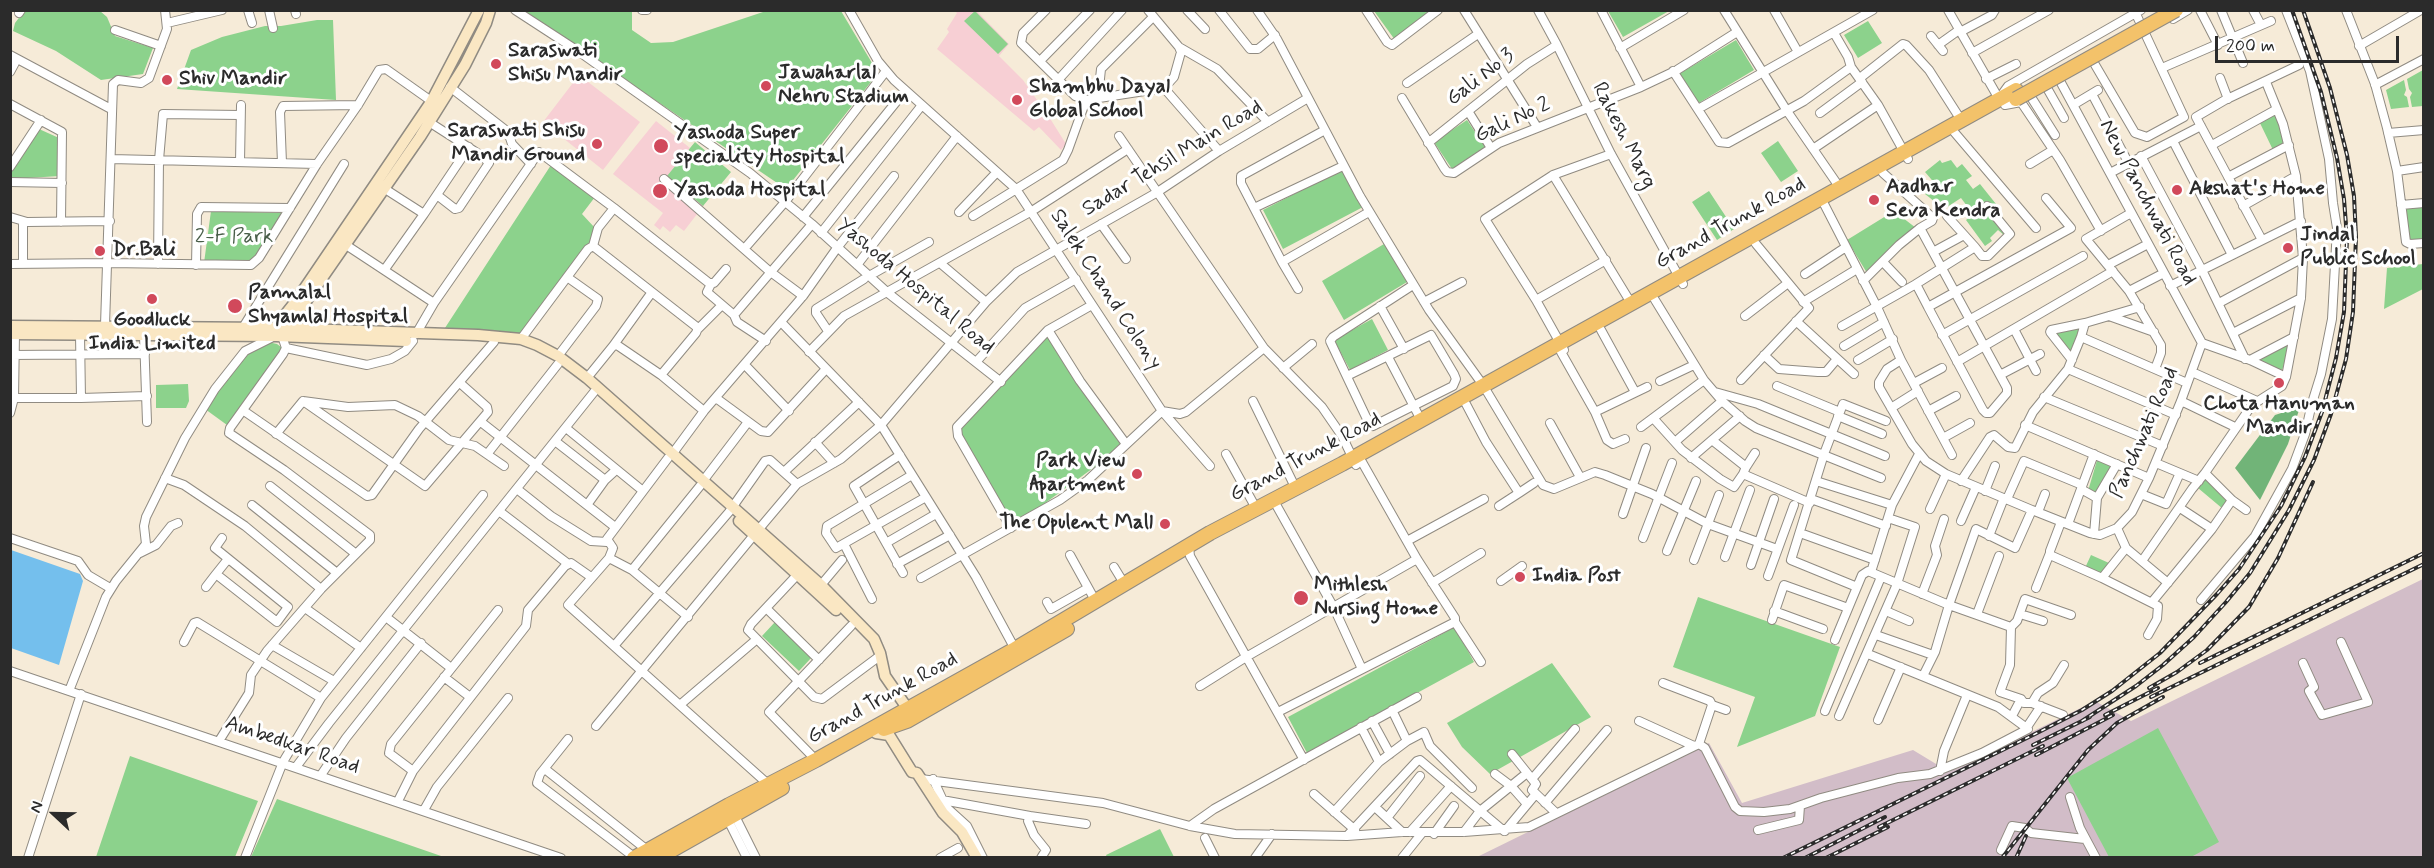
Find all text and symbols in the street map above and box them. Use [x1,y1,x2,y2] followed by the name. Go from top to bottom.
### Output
[2218,24,2402,62] scale bar
[2226,34,2275,58] text: 200 m
[508,39,623,89] place label: Saraswati Shisu Mandir
[1442,44,1520,112] street label: Gali No 3
[489,57,503,71] marker: Saraswati Shisu Mandir
[778,61,909,111] place label: Jawaharlal Nehru Stadium
[179,67,287,93] place label: Shiv Mandir
[160,73,174,87] marker: Shiv Mandir
[1029,75,1170,125] place label: Shambhu Dayal Global School
[759,79,773,93] marker: Jawaharlal Nehru Stadium
[1585,79,1661,193] street label: Rakesh Marg
[1010,93,1024,107] marker: Shambhu Dayal Global School
[1471,93,1555,149] street label: Gali No 2
[1078,95,1268,223] street label: Sadar Tehsil Main Road
[2093,116,2201,290] street label: New Panchwati Road
[448,119,585,169] place label: Saraswati Shisu Mandir Ground
[674,121,844,171] place label: Yashoda Super speciality Hospital
[590,137,604,151] marker: Saraswati Shisu Mandir Ground
[652,137,670,155] marker: Yashoda Super speciality Hospital
[1651,172,1811,276] street label: Grand Trunk Road
[1886,175,2001,225] place label: Aadhar Seva Kendra
[2189,177,2325,203] place label: Akshat's Home
[674,178,825,204] place label: Yashoda Hospital
[651,182,669,200] marker: Yashoda Hospital
[2170,183,2184,197] marker: Akshat's Home
[1867,193,1881,207] marker: Aadhar Seva Kendra
[1044,205,1166,375] street label: Salek Chand Colony
[831,213,999,361] street label: Yashoda Hospital Road
[2300,223,2416,273] place label: Jindal Public School
[195,225,273,251] park label: 2-F Park
[112,238,176,264] place label: Dr.Bali
[2281,241,2295,255] marker: Jindal Public School
[93,244,107,258] marker: Dr.Bali
[248,281,408,331] place label: Pannalal Shyamlal Hospital
[145,292,159,306] marker: Goodluck India Limited
[226,297,244,315] marker: Pannalal Shyamlal Hospital
[89,308,215,358] place label: Goodluck India Limited
[2105,364,2185,502] street label: Panchwati Road
[2272,376,2286,390] marker: Chota Hanuman Mandir
[2203,392,2355,442] place label: Chota Hanuman Mandir
[1226,407,1386,509] street label: Grand Trunk Road
[1030,449,1125,499] place label: Park View Apartment
[1130,467,1144,481] marker: Park View Apartment
[999,511,1153,537] place label: The Opulent Mall
[1158,517,1172,531] marker: The Opulent Mall
[1532,564,1621,590] place label: India Post
[1513,570,1527,584] marker: India Post
[1314,573,1438,623] place label: Mithlesh Nursing Home
[1292,589,1310,607] marker: Mithlesh Nursing Home
[803,647,963,751] street label: Grand Trunk Road
[221,711,363,781] street label: Ambedkar Road
[24,784,84,844] north arrow
[25,798,49,816] text: N

